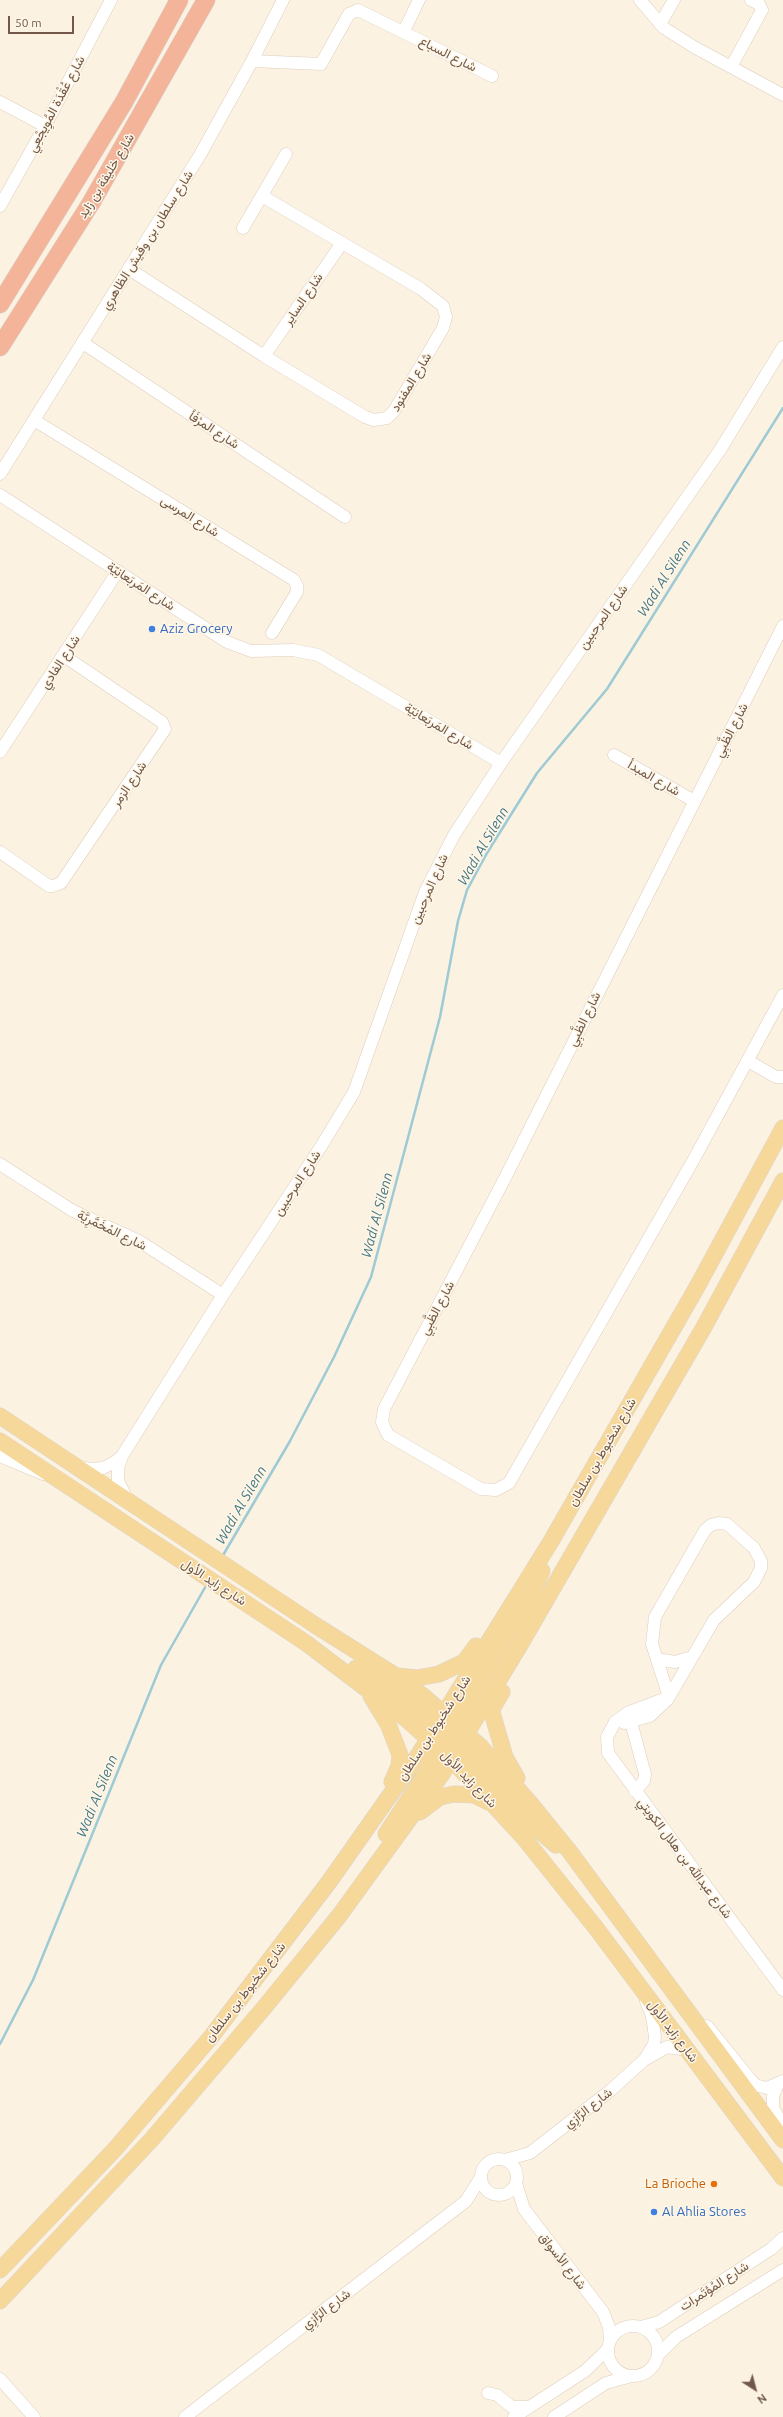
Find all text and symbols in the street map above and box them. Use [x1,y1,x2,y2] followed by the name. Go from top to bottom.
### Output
[10,8,76,34] scale bar
[15,16,42,29] text: 50 m
[417,33,479,75] street label: شارع السباع
[24,53,88,155] street label: شارع عُقْدَة المُوِيجْعِي
[74,131,138,221] street label: شارع خليفة بن زايد
[98,167,196,313] street label: شارع سلطان بن وقيش الظاهري
[280,270,326,328] street label: شارع الساير
[387,350,435,414] street label: شارع المفنود
[186,408,242,452] street label: شارع المرْفَأ
[158,492,222,540] street label: شارع المرسى
[634,536,694,620] water label: Wadi Al Silenn
[104,558,178,614] street label: شارع المَربَعانِيّة
[575,582,631,652] street label: شارع المرحبين
[160,621,233,637] place label: Aziz Grocery
[147,624,157,634] marker: Aziz Grocery
[37,632,83,692] street label: شارع الفادي
[402,699,476,753] street label: شارع المَربَعانِيّة
[711,700,751,760] street label: شارع الظَّبِي
[625,757,683,799] street label: شارع المبدأ
[108,758,150,810] street label: شارع الزمر
[454,804,512,888] water label: Wadi Al Silenn
[407,852,451,926] street label: شارع المرحبين
[564,989,604,1049] street label: شارع الظَّبِي
[270,1147,324,1219] street label: شارع المرحبين
[358,1171,396,1259] water label: Wadi Al Silenn
[75,1206,149,1254] street label: شارع المْخَمَّرِيَّة
[416,1278,458,1338] street label: شارع الظَّبِي
[565,1395,639,1509] street label: شارع شخبوط بن سلطان
[212,1463,270,1547] water label: Wadi Al Silenn
[179,1555,249,1609] street label: شارع زايد الأول
[394,1672,474,1784] street label: شارع شخبوط بن سلطان
[438,1747,500,1811] street label: شارع زايد الأول
[73,1752,121,1840] water label: Wadi Al Silenn
[634,1794,736,1922] street label: شارع عبدالله بن هلال الكويتي
[201,1939,289,2045] street label: شارع شخبوط بن سلطان
[644,1997,702,2065] street label: شارع زايد الأول
[561,2084,615,2132] street label: شارع الرَّازِي
[645,2176,706,2192] place label: La Brioche
[709,2179,719,2189] marker: La Brioche
[662,2204,746,2220] place label: Al Ahlia Stores
[649,2207,659,2217] marker: Al Ahlia Stores
[536,2230,590,2292] street label: شارع الأسواق
[677,2258,751,2314] street label: شارع المُؤتَمرات
[299,2286,353,2332] street label: شارع الرَّازِي
[735,2369,775,2409] north arrow
[755,2391,769,2406] text: N

